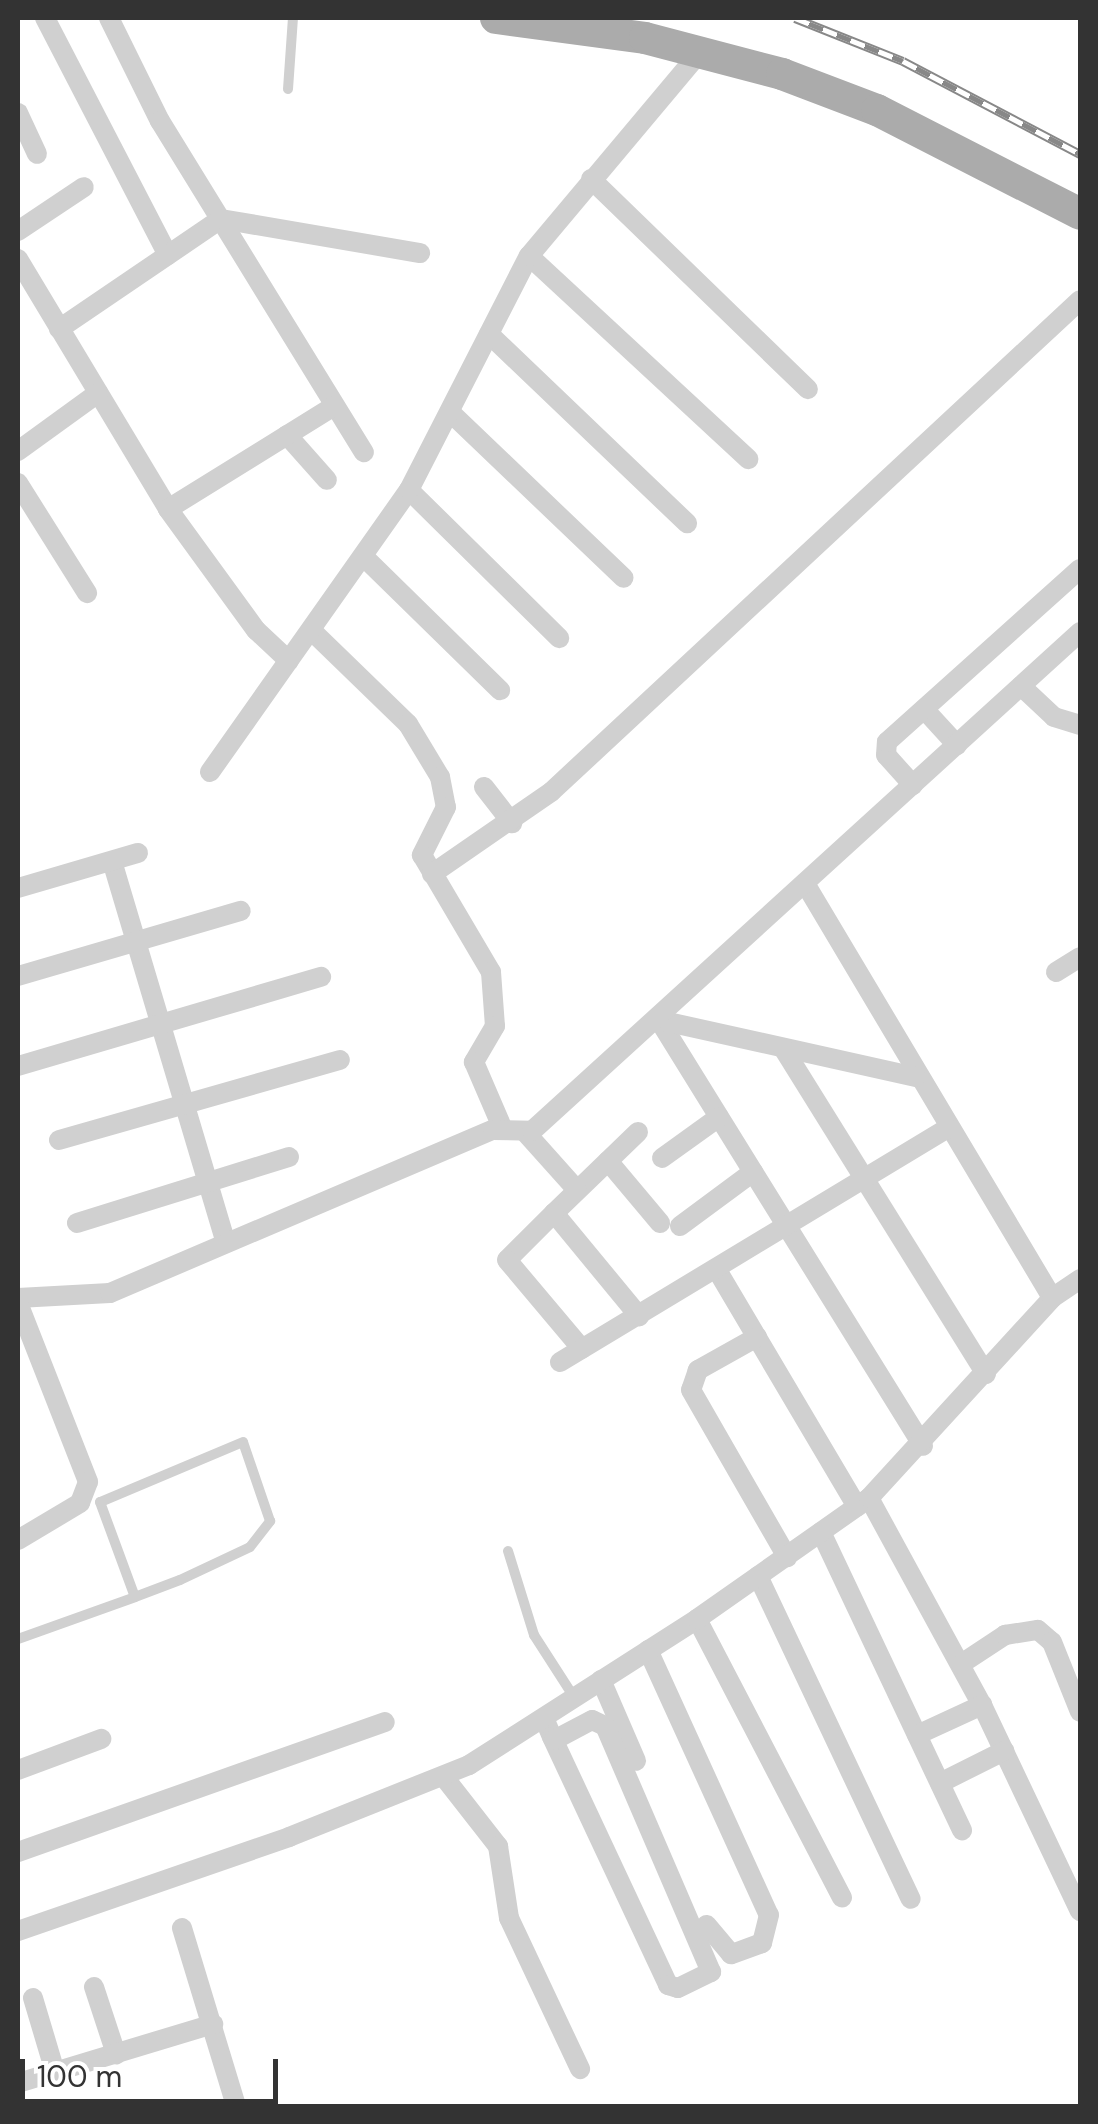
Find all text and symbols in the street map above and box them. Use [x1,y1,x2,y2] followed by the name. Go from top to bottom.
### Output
[25,2039,282,2101] scale bar
[37,2057,122,2096] text: 100 m

